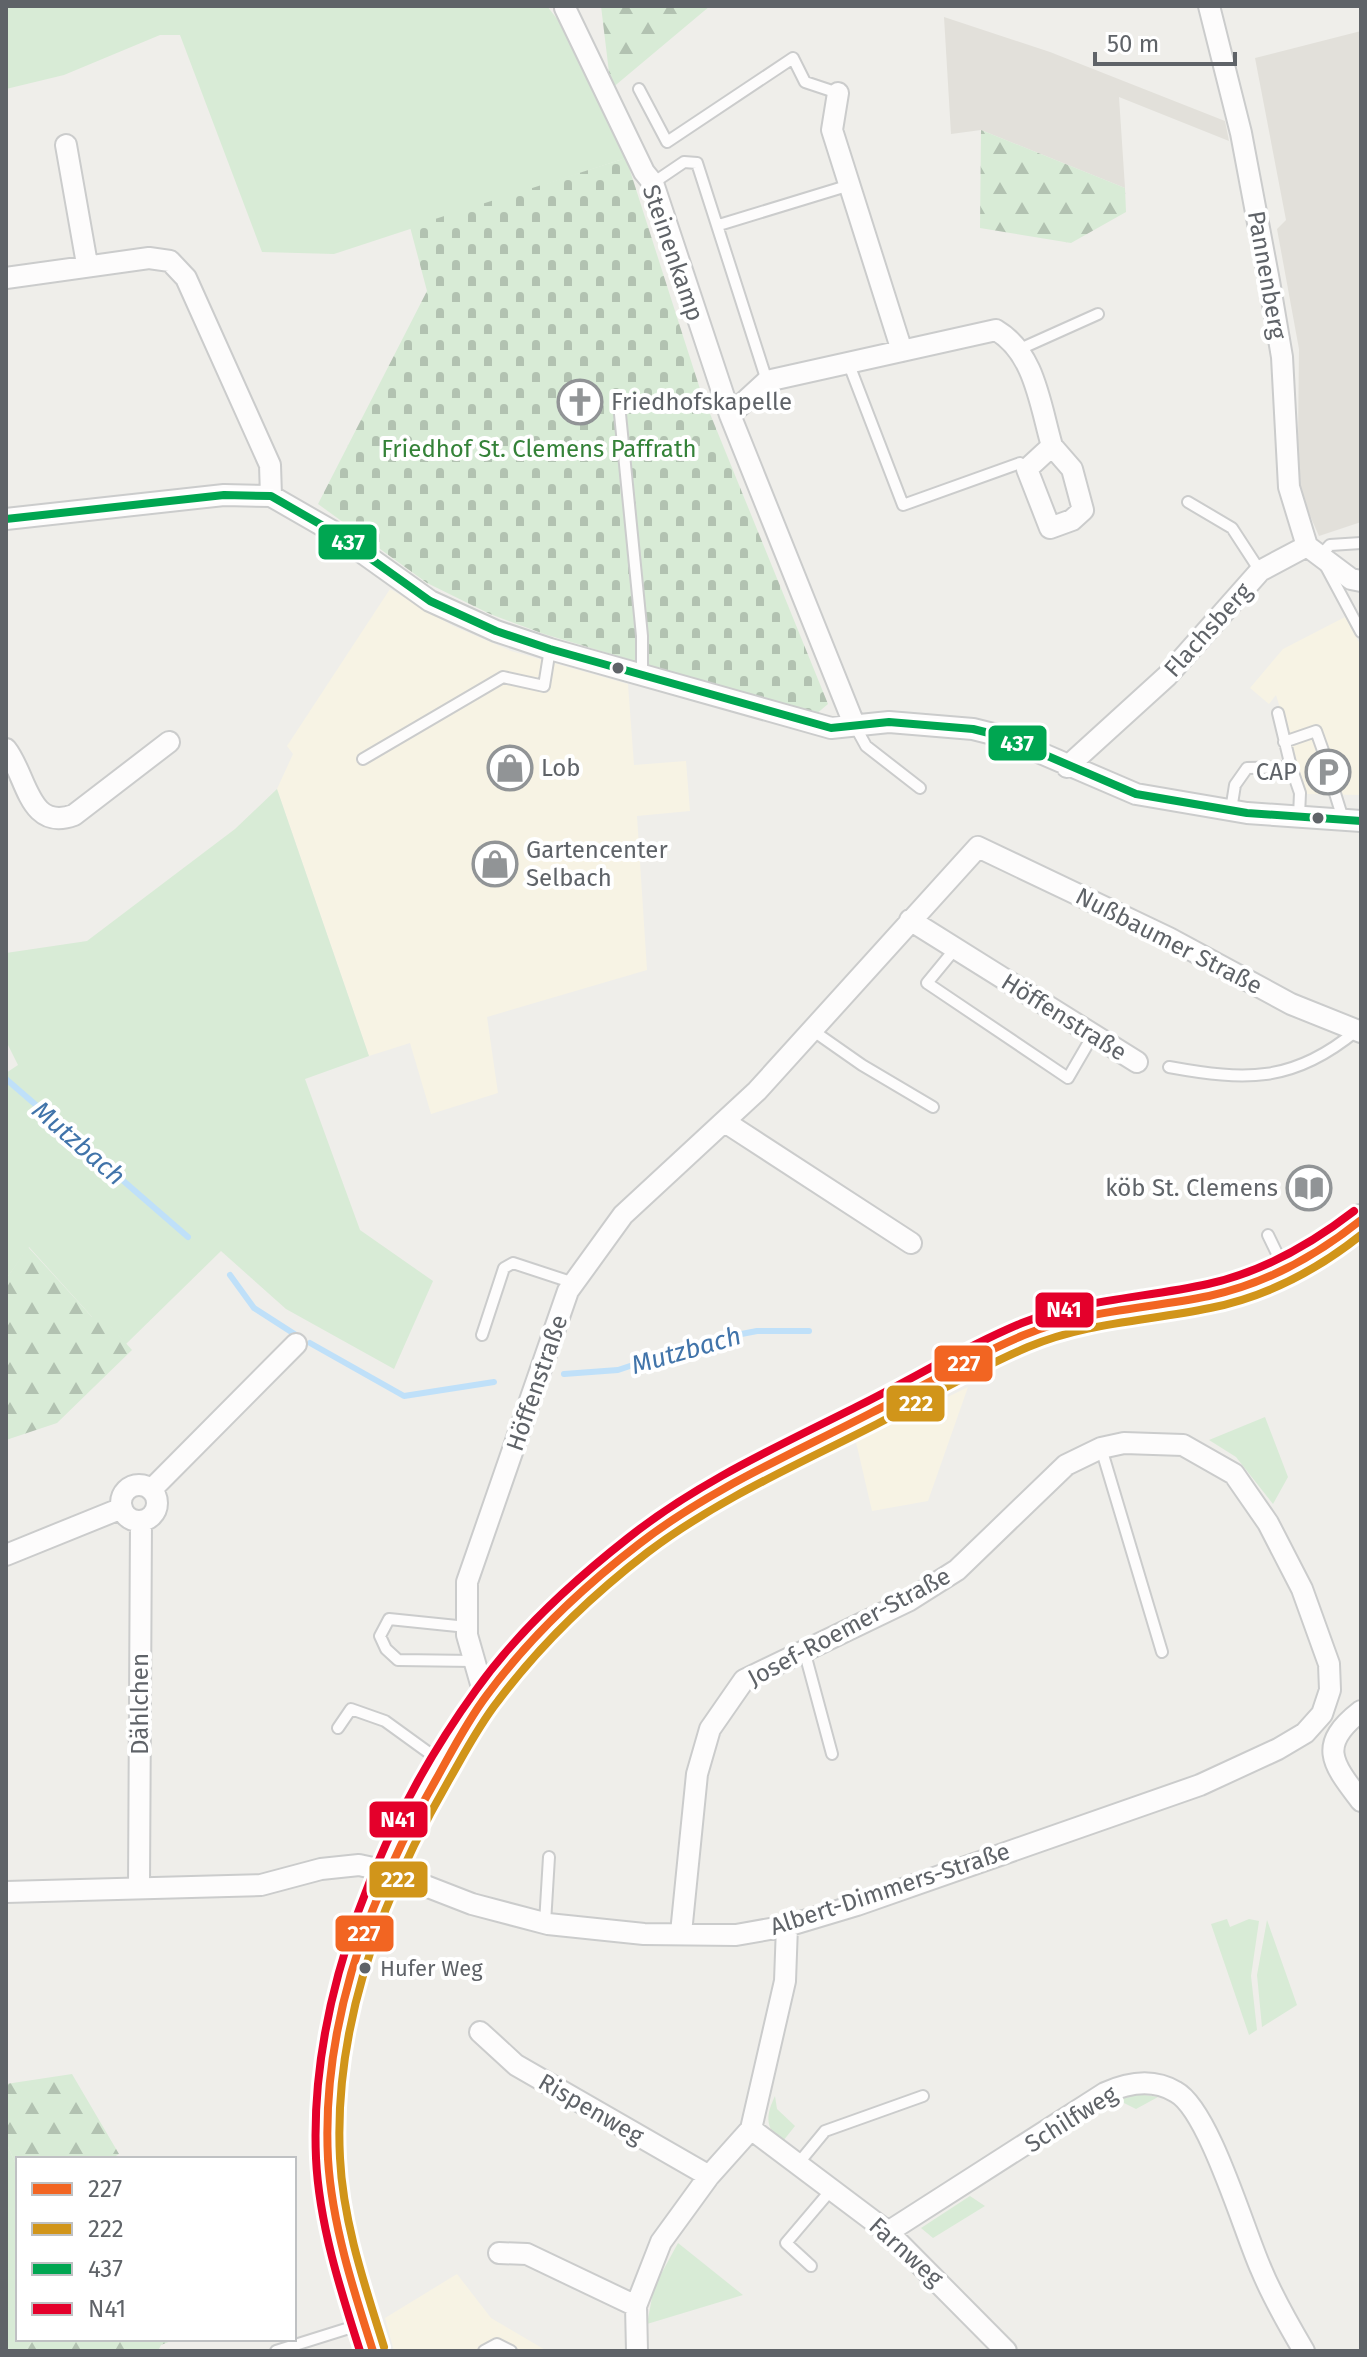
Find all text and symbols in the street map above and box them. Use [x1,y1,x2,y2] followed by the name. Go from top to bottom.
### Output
[1095,16,1235,66] scale bar
[1107,30,1159,58] text: 50 m
[637,181,709,325] street label: Steinenkamp
[1242,209,1292,342] street label: Pannenberg
[556,378,604,426] church icon: Friedhofskapelle
[611,388,792,416] place label: Friedhofskapelle
[381,435,697,463] park label: Friedhof St. Clemens Paffrath
[317,523,378,561] line badge: 437
[331,529,365,556] text: 437
[1158,577,1258,683] street label: Flachsberg
[610,660,626,676] unlabelled marker
[987,724,1048,762] line badge: 437
[1000,730,1034,757] text: 437
[486,744,534,792] shop icon: Lob
[1304,748,1352,796] parking icon: CAP
[541,754,581,782] place label: Lob
[1256,758,1297,786] place label: CAP
[1310,810,1326,826] unlabelled marker
[526,836,668,892] place label: Gartencenter Selbach
[471,840,519,888] shop icon: Gartencenter Selbach
[1071,882,1267,1000] street label: Nußbaumer Straße
[996,968,1132,1066] street label: Höffenstraße
[26,1095,131,1192] water label: Mutzbach
[1285,1164,1333,1212] library icon: köb St. Clemens
[1105,1174,1278,1202] place label: köb St. Clemens
[1034,1291,1095,1329] line badge: N41
[1046,1296,1082,1323] text: N41
[501,1311,573,1455] street label: Höffenstraße
[628,1320,745,1381] water label: Mutzbach
[933,1344,994,1383] line badge: 227
[948,1350,980,1377] text: 227
[885,1384,946,1423] line badge: 222
[899,1390,933,1417] text: 222
[743,1562,955,1692] street label: Josef-Roemer-Straße
[126,1653,154,1755] street label: Dählchen
[368,1800,429,1839] line badge: N41
[380,1806,416,1833] text: N41
[767,1837,1013,1941] street label: Albert-Dimmers-Straße
[368,1860,429,1899] line badge: 222
[381,1866,415,1893] text: 222
[334,1914,395,1953] line badge: 227
[348,1920,380,1947] text: 227
[380,1955,483,1982] place label: Hufer Weg
[357,1960,373,1976] marker: Hufer Weg
[533,2068,649,2151] street label: Rispenweg
[1020,2080,1123,2158] street label: Schilfweg
[16,2157,296,2341] legend
[88,2175,122,2203] text: 227
[863,2212,949,2293] street label: Farnweg
[88,2215,124,2243] text: 222
[88,2255,123,2283] text: 437
[88,2295,126,2323] text: N41

